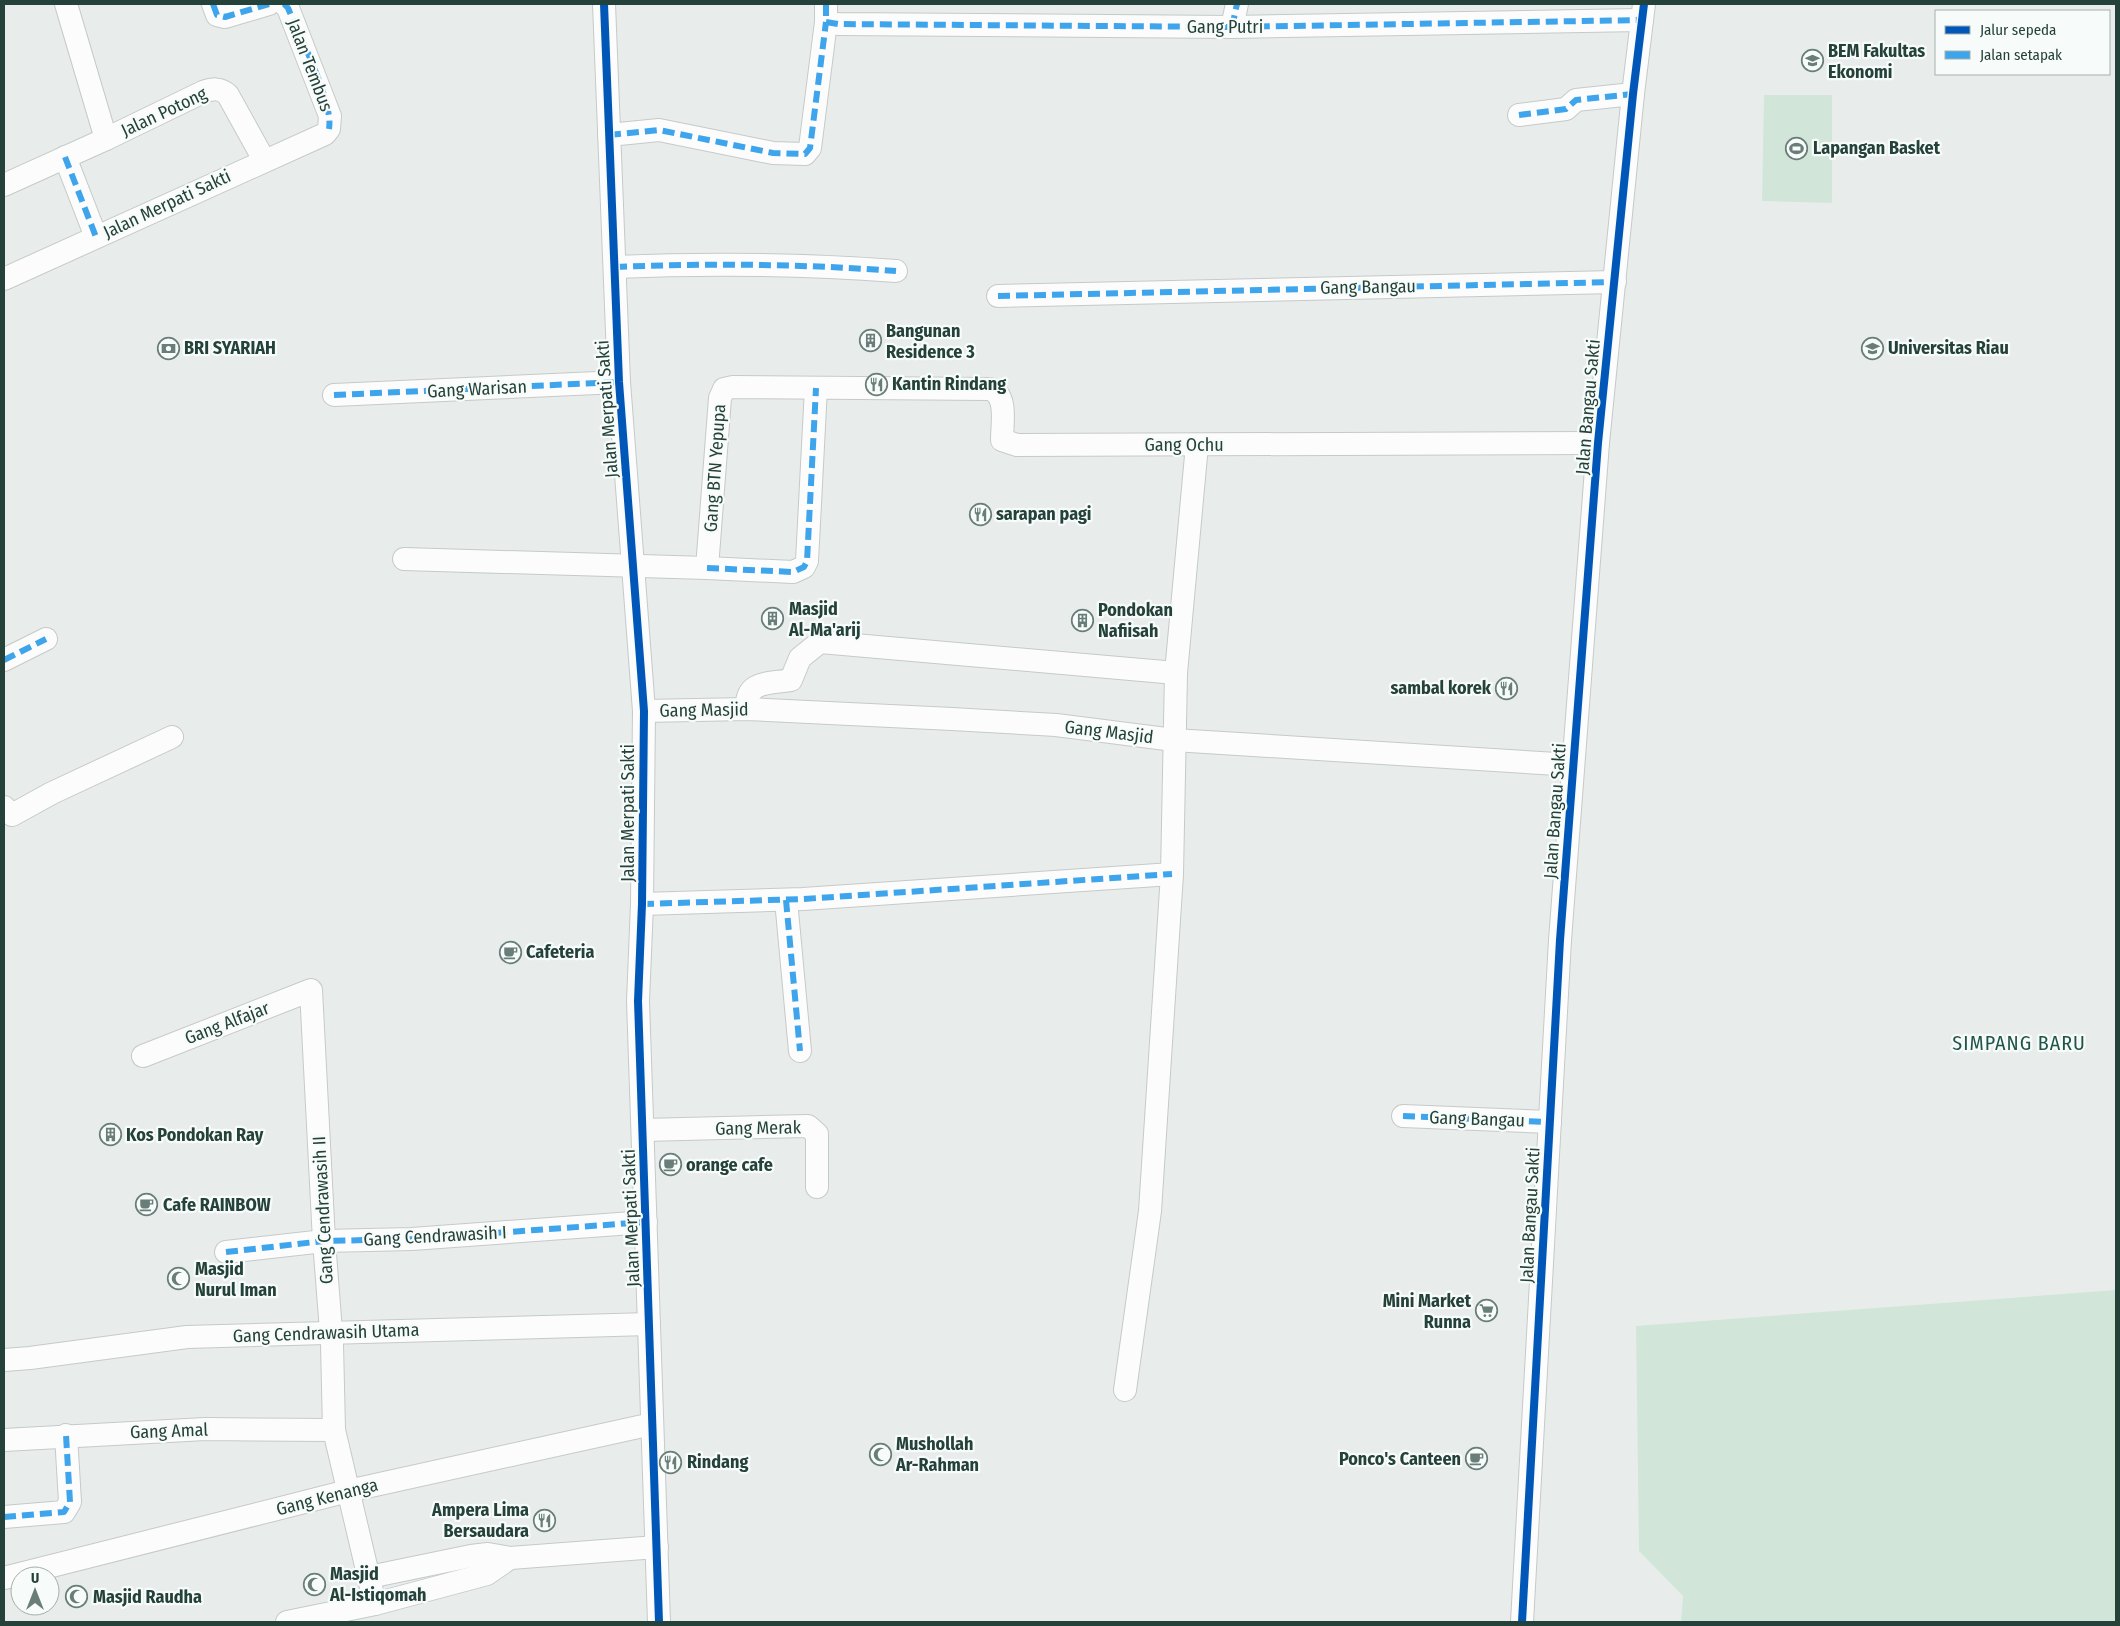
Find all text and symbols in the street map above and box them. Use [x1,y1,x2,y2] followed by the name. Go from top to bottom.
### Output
[1935,10,2110,75] legend
[282,16,338,115] street label: Jalan Tembus
[1187,16,1263,38] street label: Gang Putri
[1980,21,2056,39] text: Jalur sepeda
[1828,40,1925,83] place label: BEM Fakultas Ekonomi
[1980,46,2062,64] text: Jalan setapak
[1800,49,1824,73] school or university icon: BEM Fakultas Ekonomi
[118,82,211,141] street label: Jalan Potong
[1785,136,1809,160] sports icon: Lapangan Basket
[1813,137,1941,159] place label: Lapangan Basket
[100,165,234,243] street label: Jalan Merpati Sakti
[1320,275,1416,299] street label: Gang Bangau
[886,320,975,363] place label: Bangunan Residence 3
[858,329,882,353] building icon: Bangunan Residence 3
[156,336,180,360] bank icon: BRI SYARIAH
[1860,336,1884,360] school or university icon: Universitas Riau
[184,337,276,359] place label: BRI SYARIAH
[1888,337,2009,359] place label: Universitas Riau
[1571,338,1605,476] street label: Jalan Bangau Sakti
[591,339,623,479] street label: Jalan Merpati Sakti
[864,372,888,396] restaurant icon: Kantin Rindang
[892,373,1006,395] place label: Kantin Rindang
[427,375,527,403] street label: Gang Warisan
[700,403,730,533] street label: Gang BTN Yepupa
[1144,434,1224,456] street label: Gang Ochu
[968,502,992,526] restaurant icon: sarapan pagi
[996,503,1092,525] place label: sarapan pagi
[788,598,861,641] place label: Masjid Al-Ma'arij
[1098,599,1173,642] place label: Pondokan Nafiisah
[761,607,785,631] building icon: Masjid Al-Ma'arij
[1070,608,1094,632] building icon: Pondokan Nafiisah
[1495,676,1519,700] restaurant icon: sambal korek
[1391,677,1492,699] place label: sambal korek
[659,698,749,722] street label: Gang Masjid
[1063,716,1155,748] street label: Gang Masjid
[1539,742,1571,880] street label: Jalan Bangau Sakti
[617,744,639,882] street label: Jalan Merpati Sakti
[498,940,522,964] cafe icon: Cafeteria
[526,941,594,963] place label: Cafeteria
[182,997,273,1049] street label: Gang Alfajar
[1952,1031,2086,1055] district label: SIMPANG BARU
[1429,1106,1525,1132] street label: Gang Bangau
[715,1116,802,1140] street label: Gang Merak
[98,1123,122,1147] building icon: Kos Pondokan Ray
[126,1124,264,1146] place label: Kos Pondokan Ray
[308,1135,338,1285] street label: Gang Cendrawasih II
[1515,1146,1545,1284] street label: Jalan Bangau Sakti
[618,1149,644,1287] street label: Jalan Merpati Sakti
[658,1153,682,1177] cafe icon: orange cafe
[686,1154,773,1176] place label: orange cafe
[135,1193,159,1217] cafe icon: Cafe RAINBOW
[163,1194,271,1216] place label: Cafe RAINBOW
[363,1221,507,1251] street label: Gang Cendrawasih I
[195,1258,277,1301] place label: Masjid Nurul Iman
[167,1267,191,1291] mosque icon: Masjid Nurul Iman
[1383,1290,1472,1333] place label: Mini Market Runna
[1475,1299,1499,1323] supermarket icon: Mini Market Runna
[232,1319,420,1347] street label: Gang Cendrawasih Utama
[130,1419,209,1443] street label: Gang Amal
[895,1433,979,1476] place label: Mushollah Ar-Rahman
[868,1442,892,1466] mosque icon: Mushollah Ar-Rahman
[1465,1447,1489,1471] cafe icon: Ponco's Canteen
[1339,1448,1461,1470] place label: Ponco's Canteen
[659,1450,683,1474] restaurant icon: Rindang
[687,1451,748,1473] place label: Rindang
[274,1474,380,1520] street label: Gang Kenanga
[431,1499,529,1542] place label: Ampera Lima Bersaudara
[533,1508,557,1532] restaurant icon: Ampera Lima Bersaudara
[329,1563,427,1606] place label: Masjid Al-Istiqomah
[10,1566,60,1616] north arrow
[31,1570,39,1587] text: U
[302,1572,326,1596] mosque icon: Masjid Al-Istiqomah
[65,1585,89,1609] mosque icon: Masjid Raudha
[93,1586,202,1608] place label: Masjid Raudha

